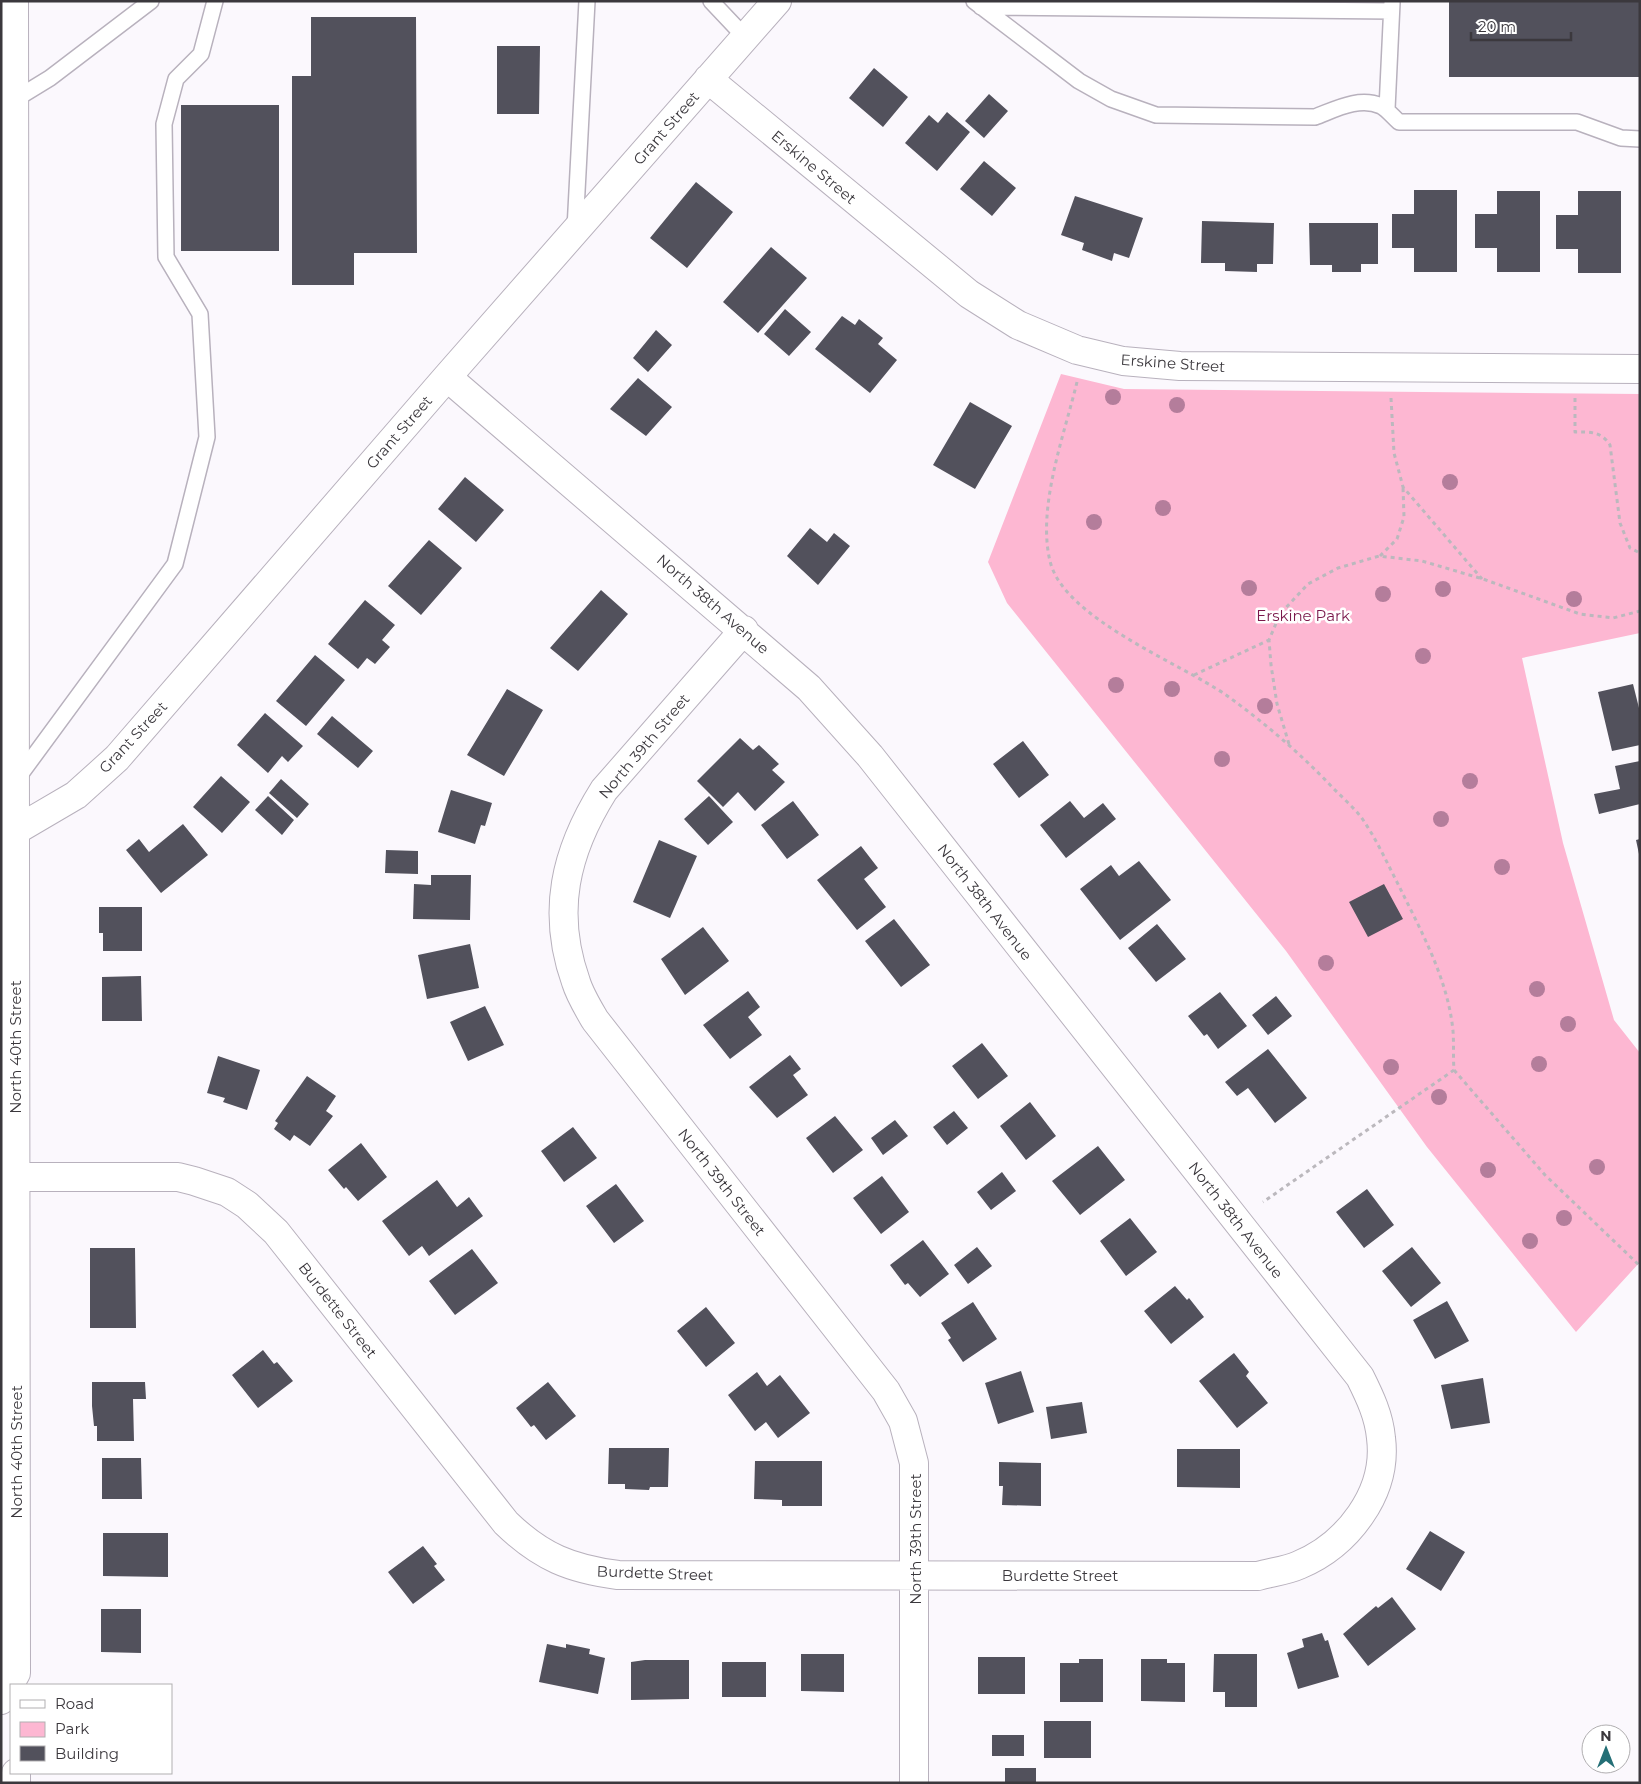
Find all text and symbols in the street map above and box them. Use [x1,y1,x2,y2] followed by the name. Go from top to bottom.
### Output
[1471,10,1571,42] scale bar
[1478,17,1516,36] text: 20 m
[629,87,703,169] street label: Grant Street
[768,126,860,208] street label: Erskine Street
[1120,350,1226,376] street label: Erskine Street
[362,391,436,473] street label: Grant Street
[653,550,773,658] street label: North 38th Avenue
[1256,606,1350,625] park label: Erskine Park
[595,690,693,802] street label: North 39th Street
[95,697,171,777] street label: Grant Street
[934,840,1036,964] street label: North 38th Avenue
[6,980,25,1114] street label: North 40th Street
[674,1124,770,1240] street label: North 39th Street
[1185,1158,1287,1282] street label: North 38th Avenue
[295,1258,381,1362] street label: Burdette Street
[7,1385,26,1519] street label: North 40th Street
[906,1473,925,1605] street label: North 39th Street
[596,1561,714,1585] street label: Burdette Street
[1002,1566,1118,1585] street label: Burdette Street
[10,1684,172,1774] legend
[55,1694,94,1713] text: Road
[55,1719,89,1738] text: Park
[1581,1724,1631,1774] north arrow
[1600,1727,1612,1745] text: N
[55,1744,119,1763] text: Building

